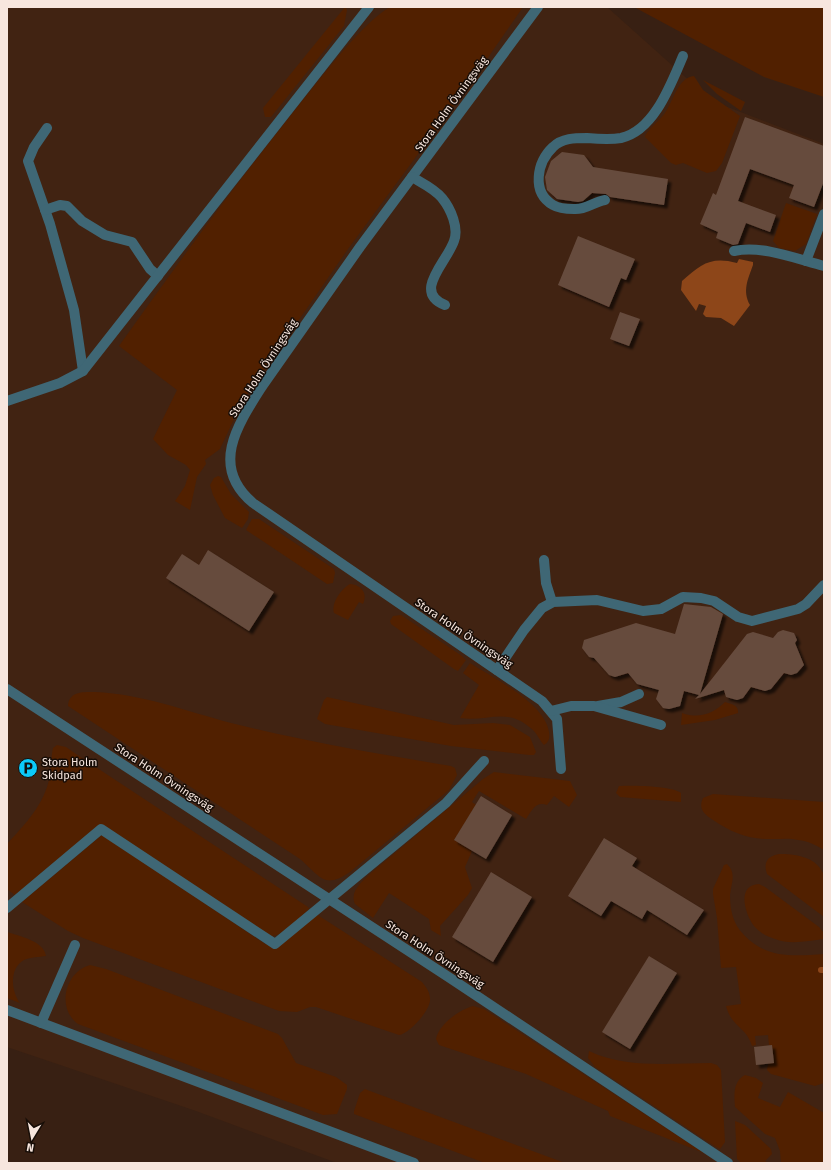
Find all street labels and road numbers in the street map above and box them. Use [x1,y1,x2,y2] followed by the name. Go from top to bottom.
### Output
[412,53,491,155] street label: Stora Holm Övningsväg
[226,316,300,420] street label: Stora Holm Övningsväg
[412,595,516,671] street label: Stora Holm Övningsväg
[112,740,216,814] street label: Stora Holm Övningsväg
[383,917,487,991] street label: Stora Holm Övningsväg

